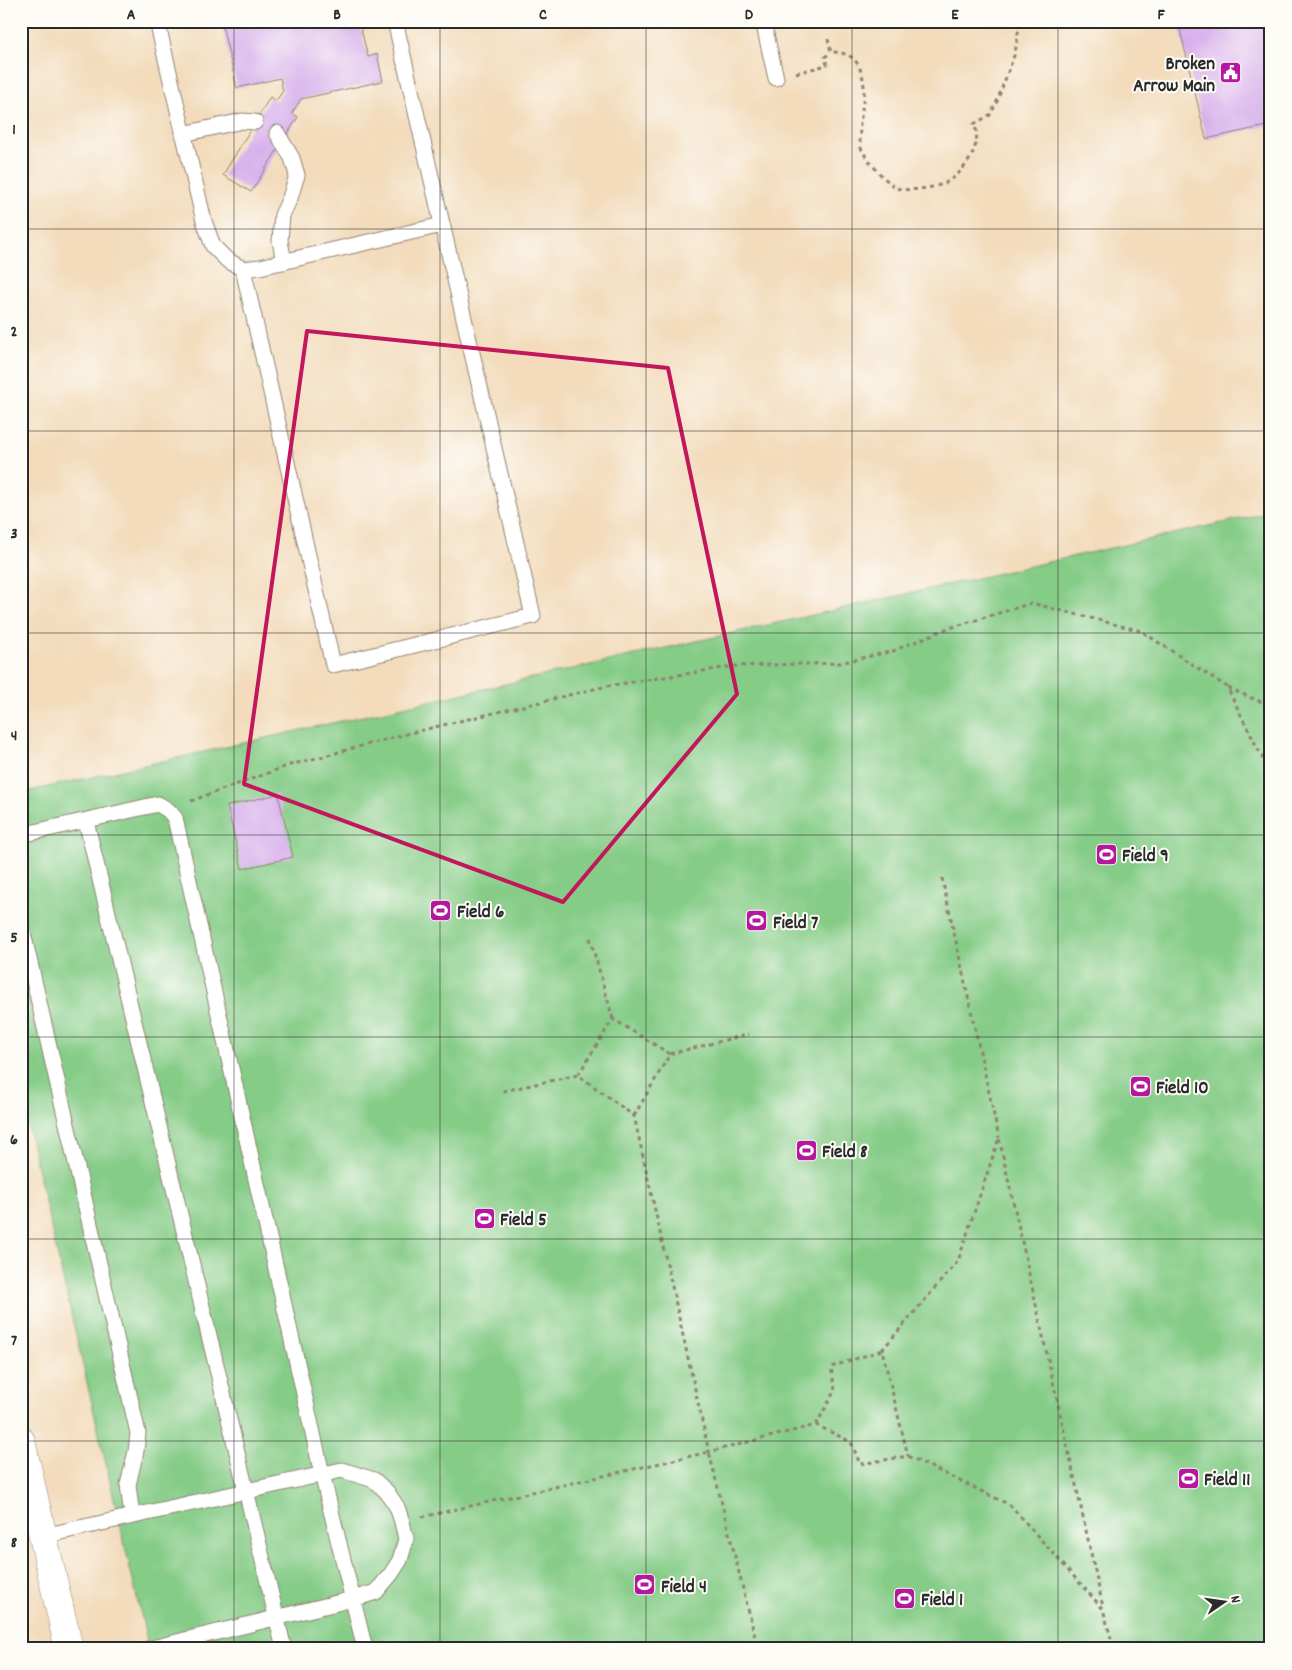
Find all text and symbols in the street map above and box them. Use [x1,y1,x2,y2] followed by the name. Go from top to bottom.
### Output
[127,4,136,27] text: A
[333,4,341,27] text: B
[539,4,547,27] text: C
[745,4,754,27] text: D
[951,4,959,27] text: E
[1157,4,1165,27] text: F
[1133,52,1215,101] place label: Broken Arrow Main
[1219,61,1243,85] public building icon: Broken Arrow Main
[12,119,16,142] text: 1
[11,321,18,344] text: 2
[10,523,18,546] text: 3
[11,725,17,748] text: 4
[1094,842,1118,866] sports icon: Field 9
[1122,844,1169,871] place label: Field 9
[429,898,453,922] sports icon: Field 6
[457,900,504,927] place label: Field 6
[745,909,769,933] sports icon: Field 7
[773,911,818,938] place label: Field 7
[10,927,18,950] text: 5
[1128,1074,1152,1098] sports icon: Field 10
[1156,1076,1209,1103] place label: Field 10
[10,1129,18,1152] text: 6
[794,1138,818,1162] sports icon: Field 8
[822,1140,868,1167] place label: Field 8
[472,1206,496,1230] sports icon: Field 5
[500,1208,547,1235] place label: Field 5
[11,1330,17,1353] text: 7
[1176,1466,1200,1490] sports icon: Field 11
[1204,1468,1250,1495] place label: Field 11
[11,1532,18,1555] text: 8
[633,1573,657,1597] sports icon: Field 4
[661,1575,707,1602] place label: Field 4
[1200,1578,1250,1628] north arrow
[893,1586,917,1610] sports icon: Field 1
[921,1588,963,1615] place label: Field 1
[1224,1594,1245,1605] text: N

